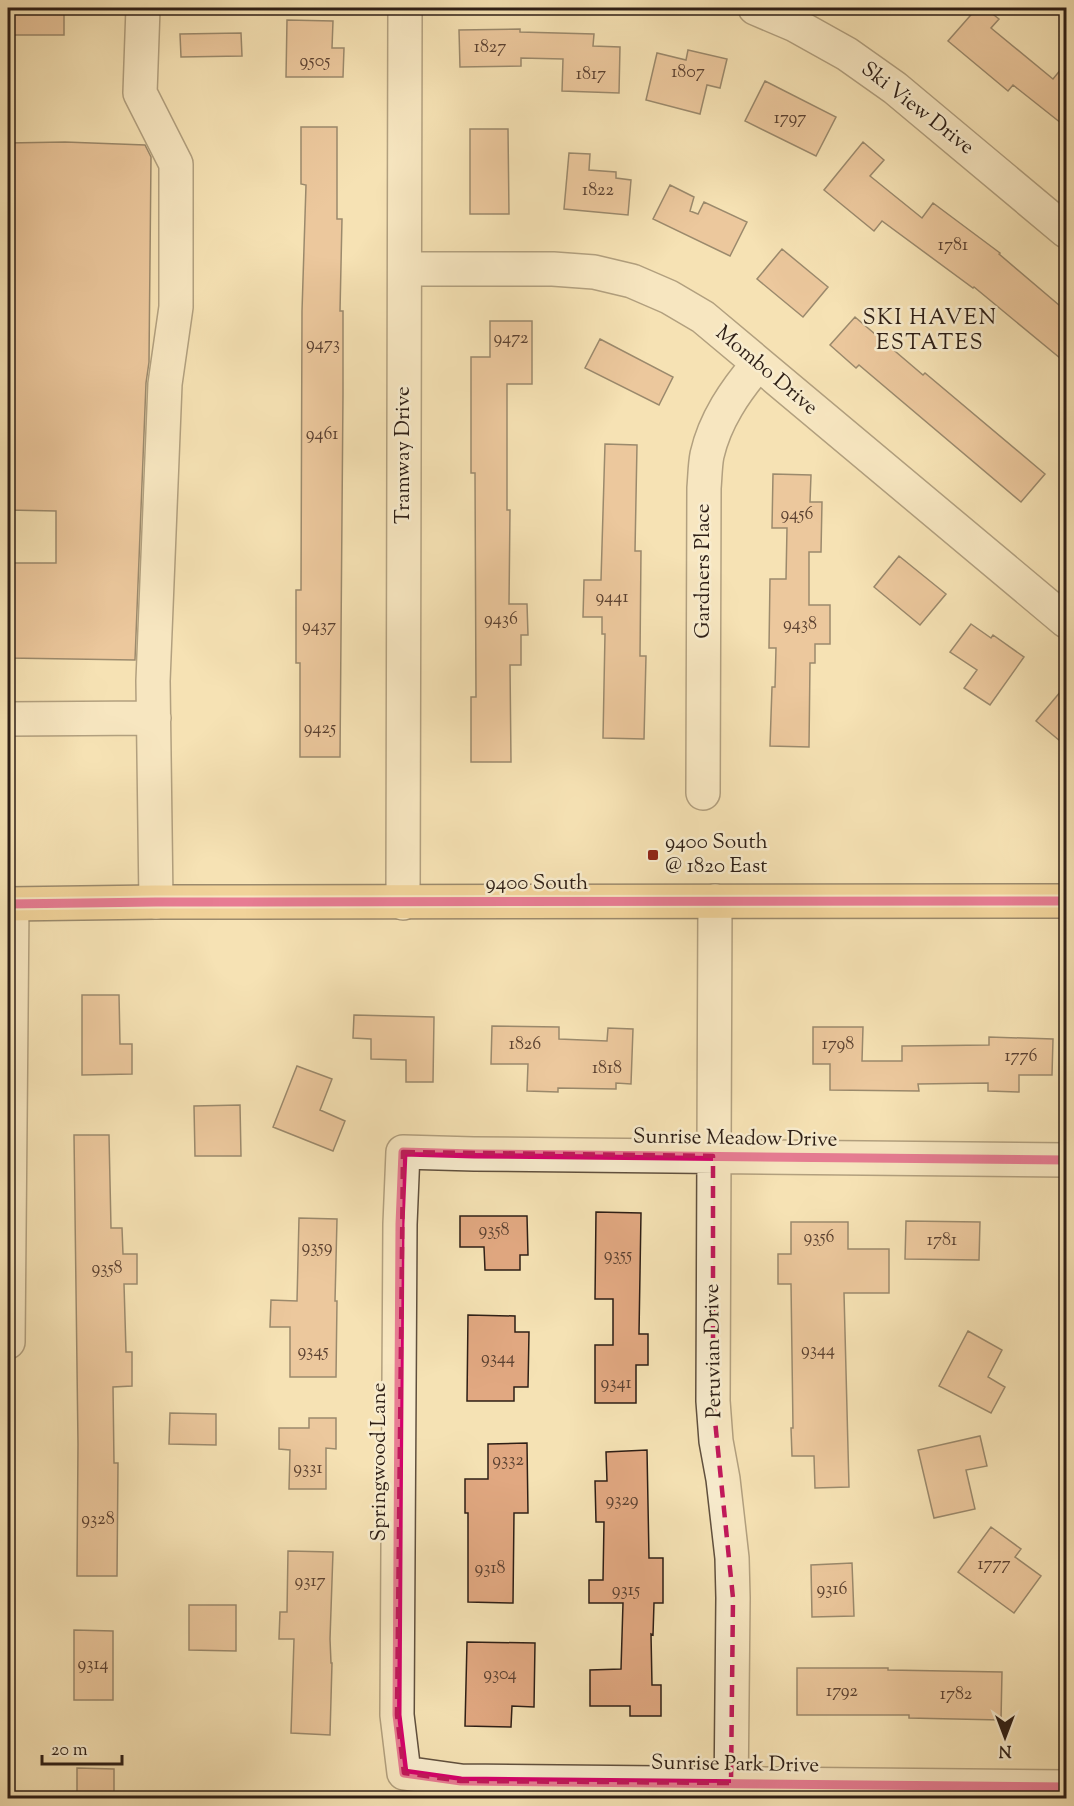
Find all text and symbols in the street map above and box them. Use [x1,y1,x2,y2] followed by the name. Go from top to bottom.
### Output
[474,35,506,61] house number: 1827
[300,49,330,75] house number: 9505
[854,55,980,163] street label: Ski View Drive
[671,60,705,86] house number: 1807
[576,62,606,88] house number: 1817
[774,106,806,132] house number: 1797
[582,178,614,204] house number: 1822
[938,233,968,259] house number: 1781
[862,303,998,360] district label: SKI HAVEN ESTATES
[708,319,824,423] street label: Mombo Drive
[493,326,529,352] house number: 9472
[306,332,340,358] house number: 9473
[389,386,419,524] street label: Tramway Drive
[306,422,338,448] house number: 9461
[781,502,814,528] house number: 9456
[689,503,719,639] street label: Gardners Place
[595,585,629,611] house number: 9441
[484,607,518,633] house number: 9436
[783,612,817,638] house number: 9438
[302,614,336,640] house number: 9437
[304,716,336,742] house number: 9425
[665,828,768,882] place label: 9400 South @ 1820 East
[646,848,660,862] marker: 9400 South @ 1820 East
[486,869,588,899] street label: 9400 South
[509,1032,541,1058] house number: 1826
[822,1032,854,1058] house number: 1798
[1004,1044,1038,1070] house number: 1776
[592,1056,622,1082] house number: 1818
[632,1122,838,1156] street label: Sunrise Meadow Drive
[478,1218,510,1244] house number: 9358
[803,1225,835,1251] house number: 9356
[927,1228,957,1254] house number: 1781
[302,1235,333,1261] house number: 9359
[604,1243,632,1269] house number: 9355
[91,1256,123,1282] house number: 9358
[698,1283,730,1419] street label: Peruvian Drive
[801,1338,835,1364] house number: 9344
[297,1339,329,1365] house number: 9345
[481,1346,515,1372] house number: 9344
[600,1371,632,1397] house number: 9341
[365,1382,395,1542] street label: Springwood Lane
[492,1448,524,1474] house number: 9332
[293,1456,323,1482] house number: 9331
[605,1488,639,1514] house number: 9329
[81,1507,115,1533] house number: 9328
[977,1552,1011,1578] house number: 1777
[474,1556,506,1582] house number: 9318
[294,1569,326,1595] house number: 9317
[816,1577,848,1603] house number: 9316
[612,1578,640,1604] house number: 9315
[77,1652,109,1678] house number: 9314
[483,1662,517,1688] house number: 9304
[826,1679,859,1705] house number: 1792
[940,1682,973,1708] house number: 1782
[975,1707,1035,1767] north arrow
[42,1728,122,1766] scale bar
[51,1738,88,1764] text: 20 m
[998,1738,1011,1761] text: N
[651,1749,819,1781] street label: Sunrise Park Drive

